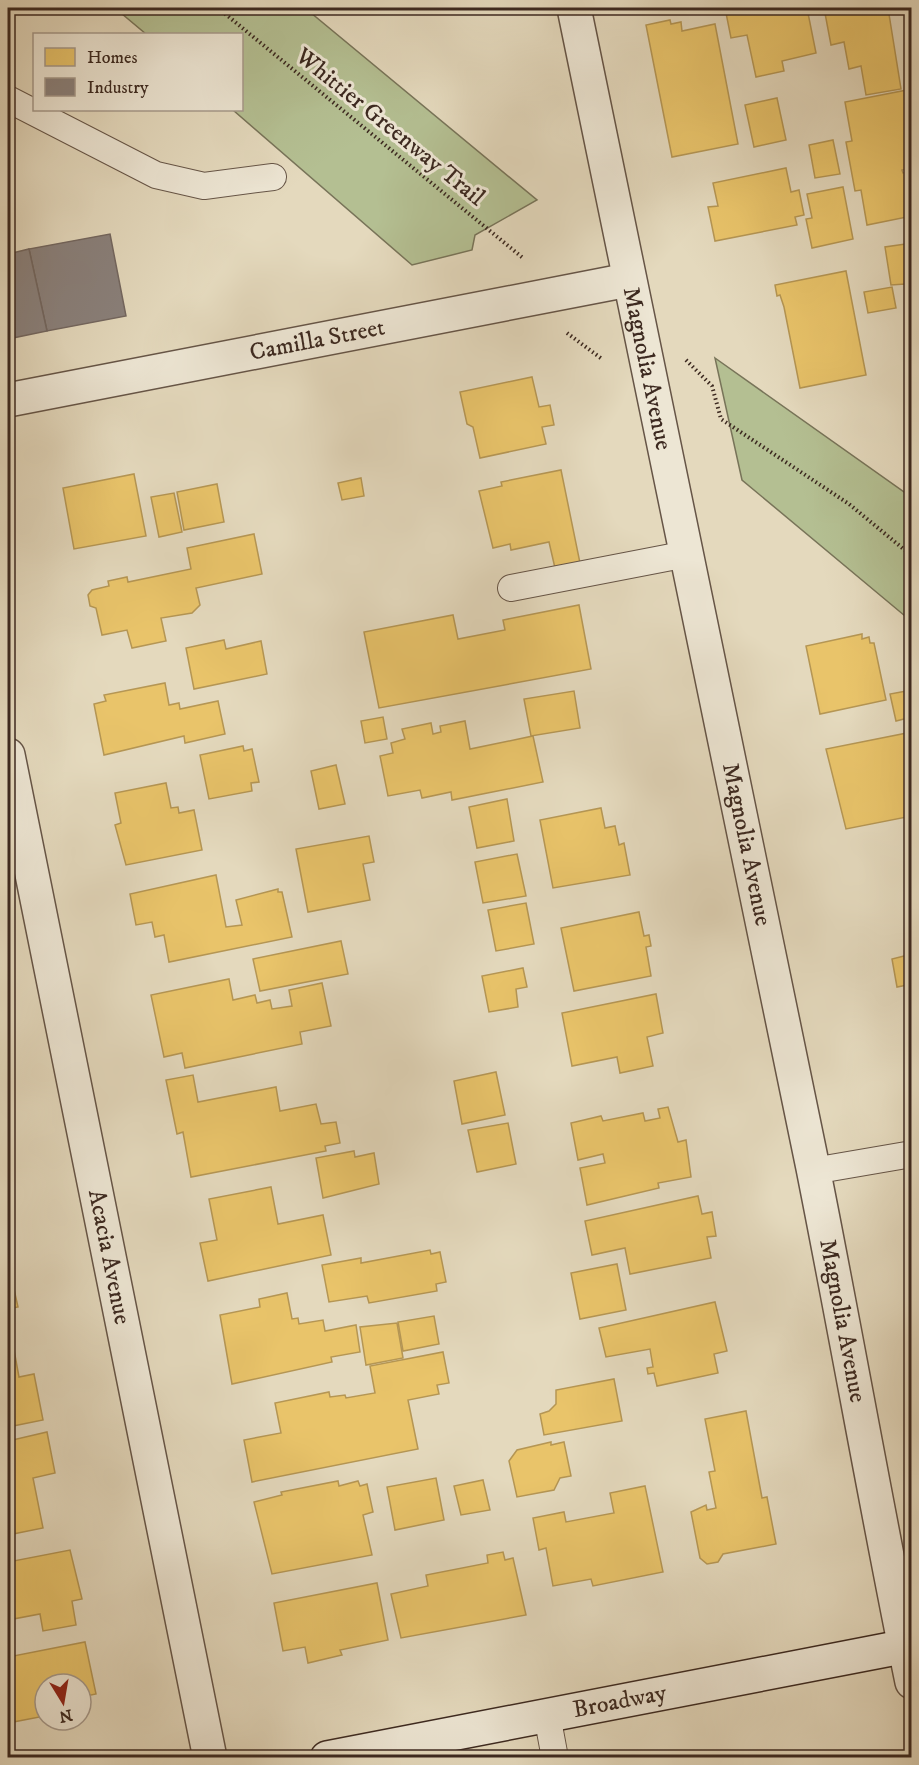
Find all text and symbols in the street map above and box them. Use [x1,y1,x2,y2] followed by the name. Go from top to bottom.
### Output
[33,33,243,111] legend
[288,41,491,213] street label: Whittier Greenway Trail
[87,47,138,69] text: Homes
[87,77,149,99] text: Industry
[616,284,679,453] street label: Magnolia Avenue
[247,312,388,368] street label: Camilla Street
[715,760,778,929] street label: Magnolia Avenue
[81,1187,137,1327] street label: Acacia Avenue
[812,1237,873,1405] street label: Magnolia Avenue
[33,1672,93,1732] north arrow
[570,1678,669,1725] street label: Broadway
[57,1705,74,1727] text: N

